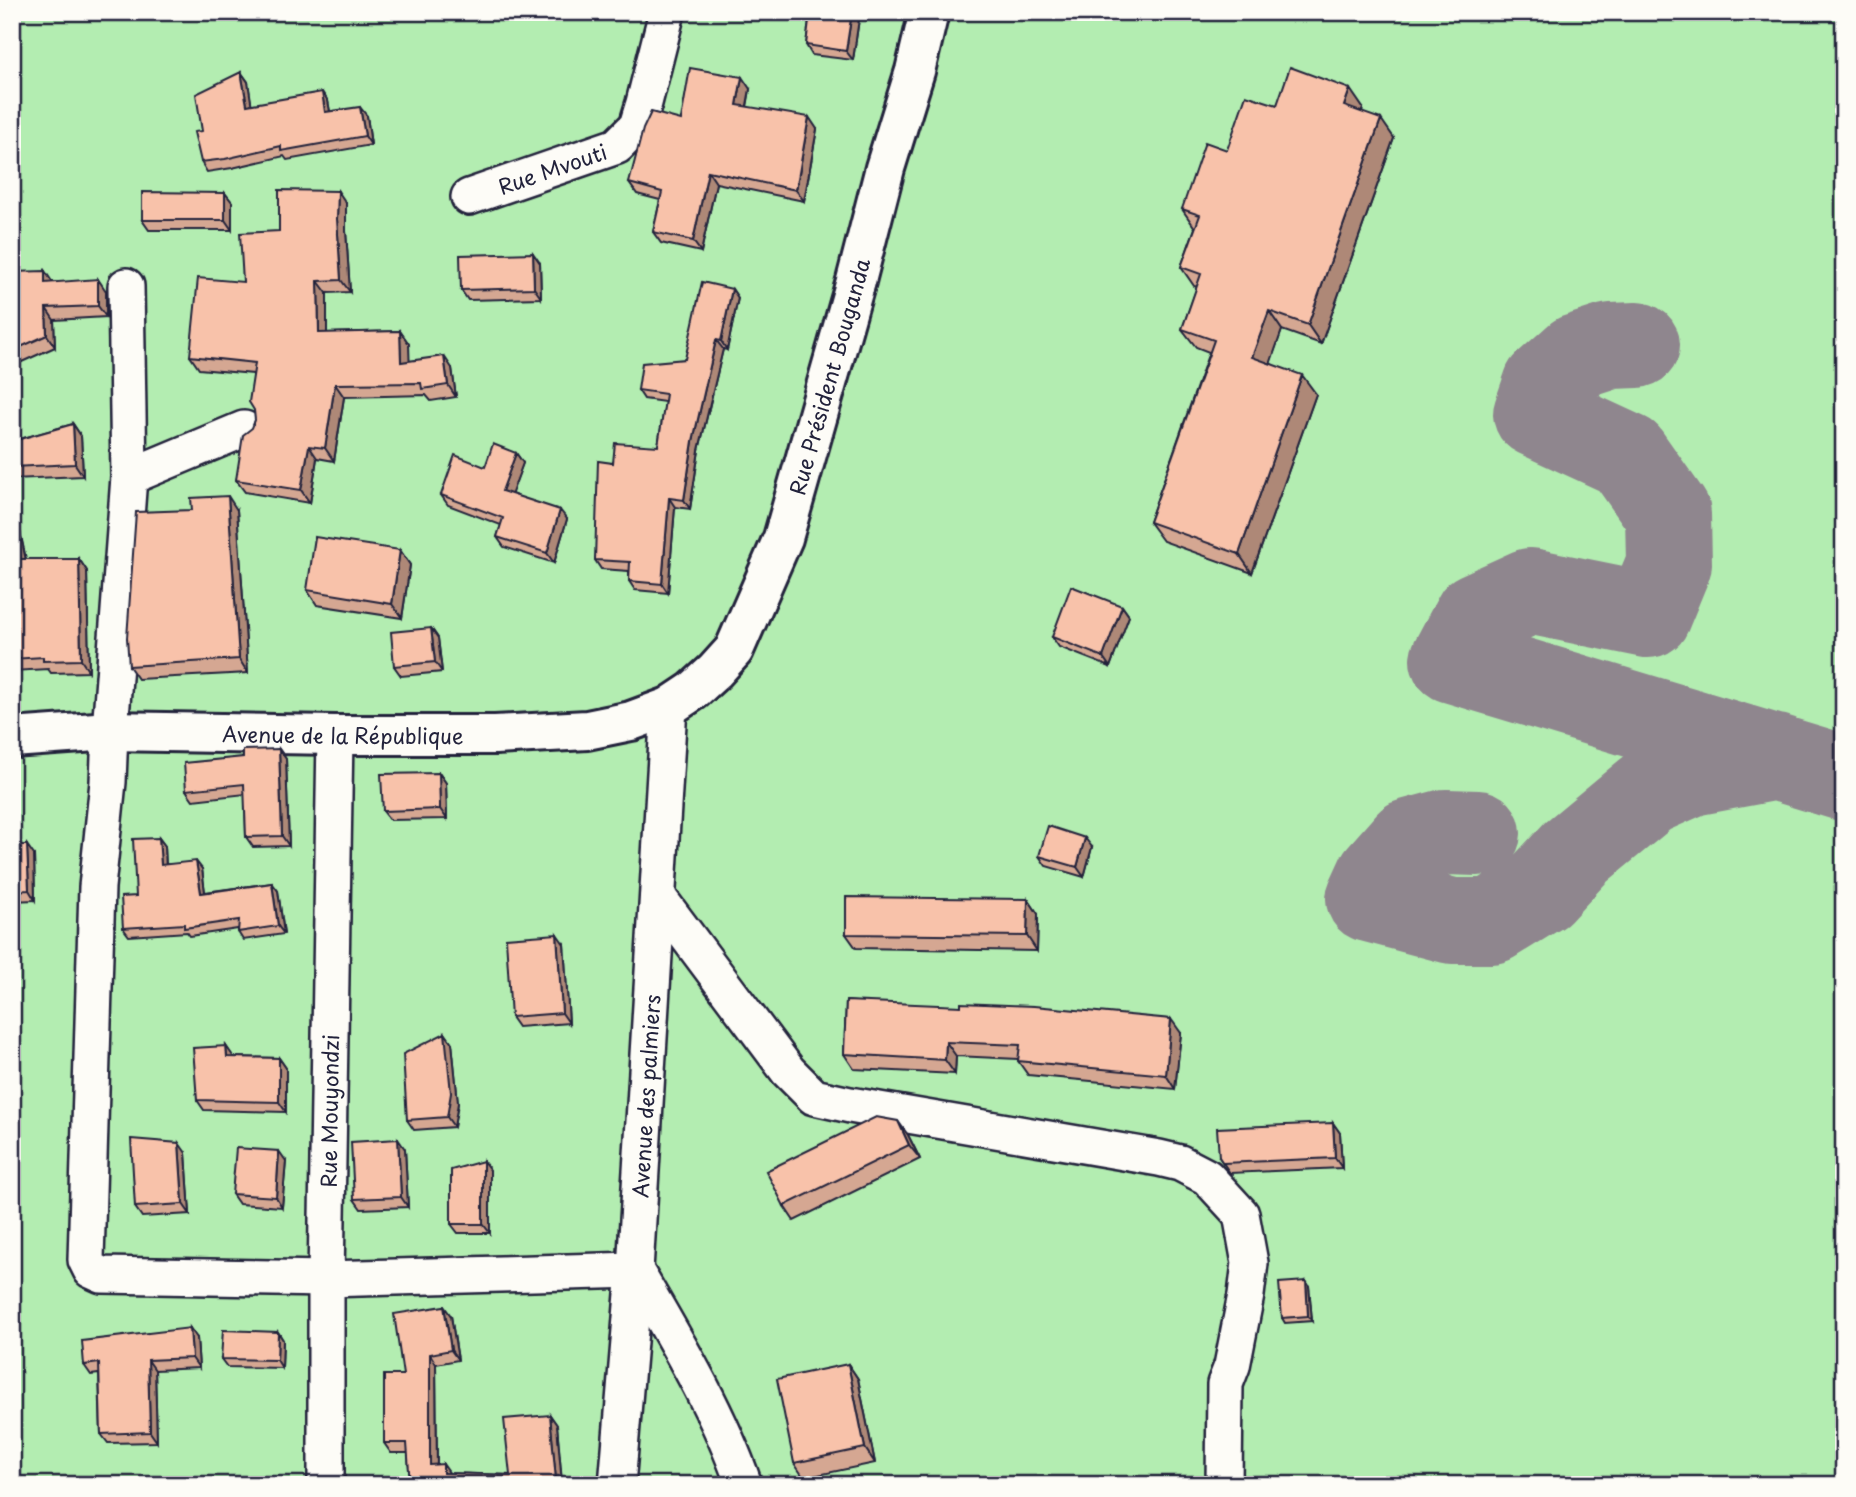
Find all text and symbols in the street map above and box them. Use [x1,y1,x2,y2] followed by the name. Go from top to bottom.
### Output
[494,135,611,202] street label: Rue Mvouti
[780,254,877,498] street label: Rue Président Bouganda
[222,717,463,751] street label: Avenue de la République
[623,993,668,1199] street label: Avenue des palmiers
[312,1034,346,1188] street label: Rue Mouyondzi

